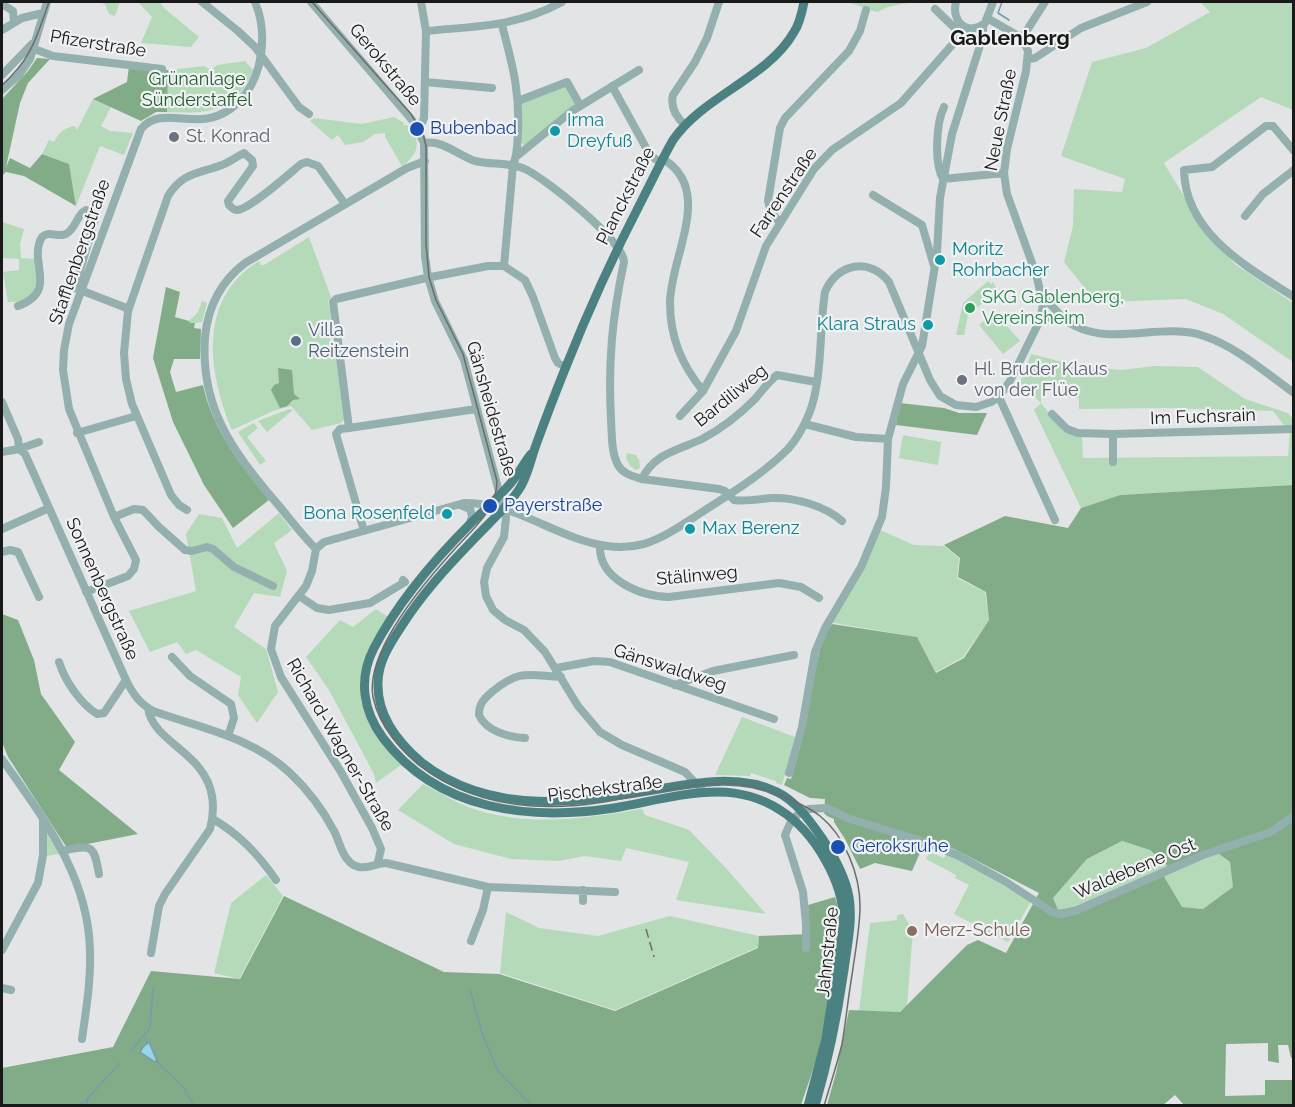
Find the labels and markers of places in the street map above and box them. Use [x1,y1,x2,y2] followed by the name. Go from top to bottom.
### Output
[567,110,633,152] place label: Irma Dreyfuß
[430,118,517,140] place label: Bubenbad
[408,120,426,138] marker: Bubenbad
[548,124,562,138] marker: Irma Dreyfuß
[186,126,270,148] place label: St. Konrad
[167,130,181,144] marker: St. Konrad
[952,239,1049,282] place label: Moritz Rohrbacher
[933,253,947,267] marker: Moritz Rohrbacher
[982,287,1124,330] place label: SKG Gablenberg, Vereinsheim
[963,301,977,315] marker: SKG Gablenberg, Vereinsheim
[817,314,916,336] place label: Klara Straus
[921,318,935,332] marker: Klara Straus
[308,320,409,362] place label: Villa Reitzenstein
[289,334,303,348] marker: Villa Reitzenstein
[974,359,1108,401] place label: Hl. Bruder Klaus von der Flüe
[955,373,969,387] marker: Hl. Bruder Klaus von der Flüe
[504,495,602,517] place label: Payerstraße
[481,497,499,515] marker: Payerstraße
[303,503,435,525] place label: Bona Rosenfeld
[440,507,454,521] marker: Bona Rosenfeld
[702,518,800,540] place label: Max Berenz
[683,522,697,536] marker: Max Berenz
[852,836,948,858] place label: Geroksruhe
[829,838,847,856] marker: Geroksruhe
[924,920,1030,942] place label: Merz-Schule
[905,924,919,938] marker: Merz-Schule

